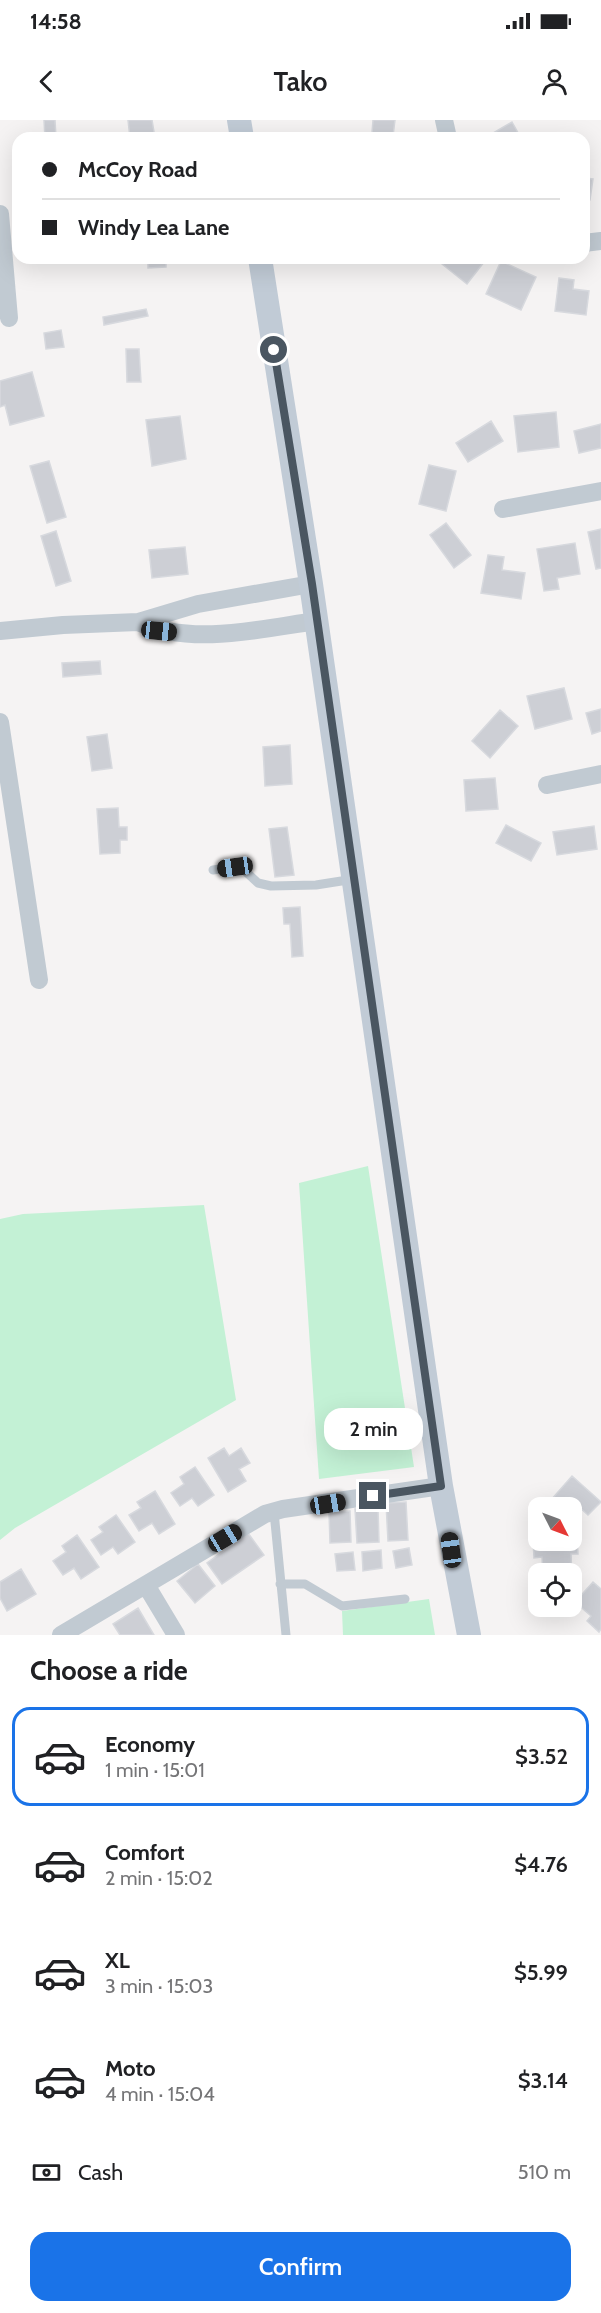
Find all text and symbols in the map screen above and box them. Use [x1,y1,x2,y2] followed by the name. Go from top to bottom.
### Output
[30,8,82,35] text: 14:58
[30,65,63,98] icon: back
[274,65,327,98] text: Tako
[538,65,571,98] icon: person
[78,156,197,183] text: McCoy Road
[78,214,229,241] text: Windy Lea Lane
[260,336,287,363] route start
[140,620,178,642] car
[216,856,254,878] car
[324,1409,422,1451] callout: 2 min
[349,1417,398,1441] text: 2 min
[359,1482,386,1509] route end
[309,1492,347,1516] car
[528,1497,582,1551] north arrow
[528,1497,582,1617] map controls
[205,1521,245,1555] car
[440,1531,462,1569] car
[528,1563,582,1617] button: locate
[30,1654,188,1687] text: Choose a ride
[33,1730,87,1784] icon: car
[105,1731,195,1758] text: Economy
[515,1743,568,1770] text: $3.52
[105,1758,205,1782] text: 1 min · 15:01
[33,1838,87,1892] icon: car
[105,1839,184,1866] text: Comfort
[514,1851,568,1878] text: $4.76
[105,1866,213,1890] text: 2 min · 15:02
[33,1946,87,2000] icon: car
[105,1947,130,1974] text: XL
[514,1959,568,1986] text: $5.99
[105,1974,213,1998] text: 3 min · 15:03
[33,2054,87,2108] icon: car
[105,2055,156,2082] text: Moto
[518,2067,568,2094] text: $3.14
[105,2082,215,2106] text: 4 min · 15:04
[30,2156,63,2189] icon: cash
[78,2159,123,2186] text: Cash
[518,2160,571,2184] text: 510 m
[30,2232,571,2301] button: Confirm

